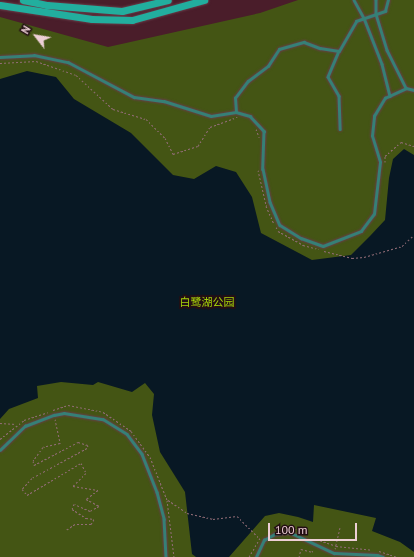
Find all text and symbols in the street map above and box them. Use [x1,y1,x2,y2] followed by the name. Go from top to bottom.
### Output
[16,16,56,56] north arrow
[18,23,34,37] text: N
[180,295,234,309] park label: 白鹭湖公园
[270,515,359,541] scale bar
[275,522,308,537] text: 100 m

